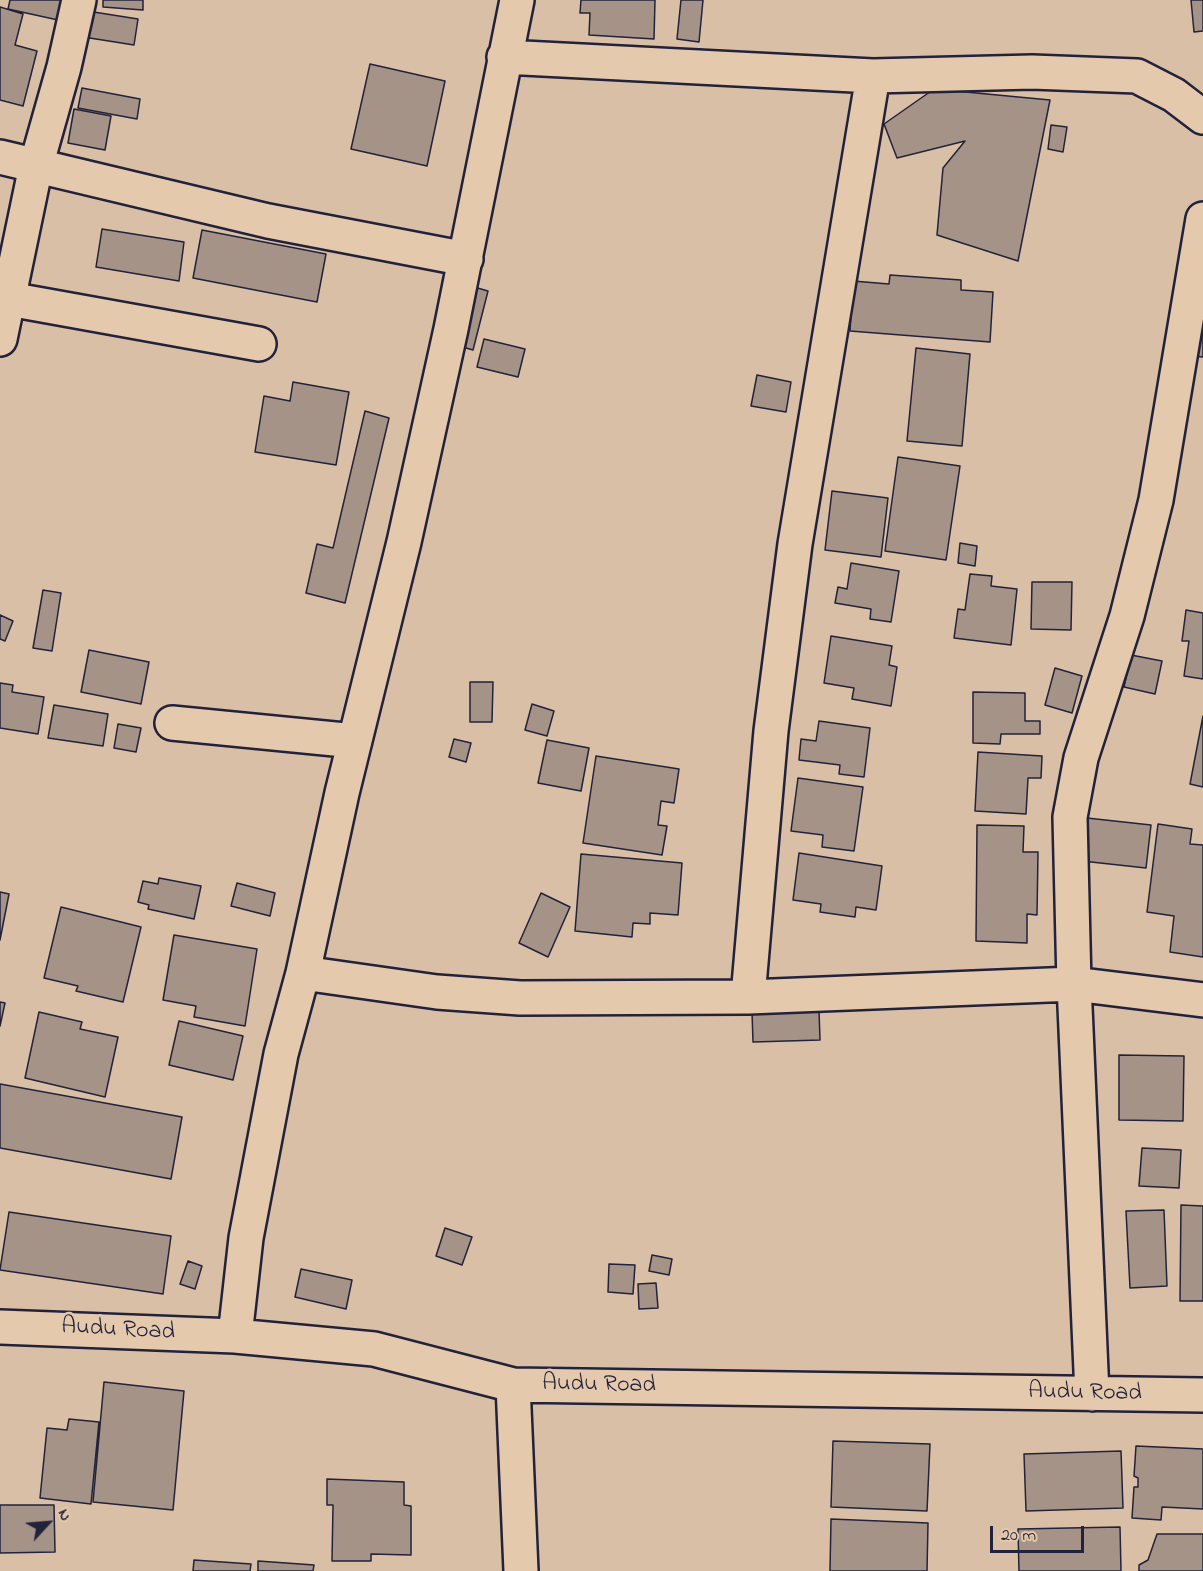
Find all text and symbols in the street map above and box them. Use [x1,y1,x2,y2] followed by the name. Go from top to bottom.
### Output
[60,1314,176,1348] street label: Audu Road
[542,1371,656,1401] street label: Audu Road
[1028,1379,1142,1409] street label: Audu Road
[18,1493,78,1553] north arrow
[51,1505,77,1525] text: N
[993,1514,1088,1552] scale bar
[1001,1523,1036,1549] text: 20 m

